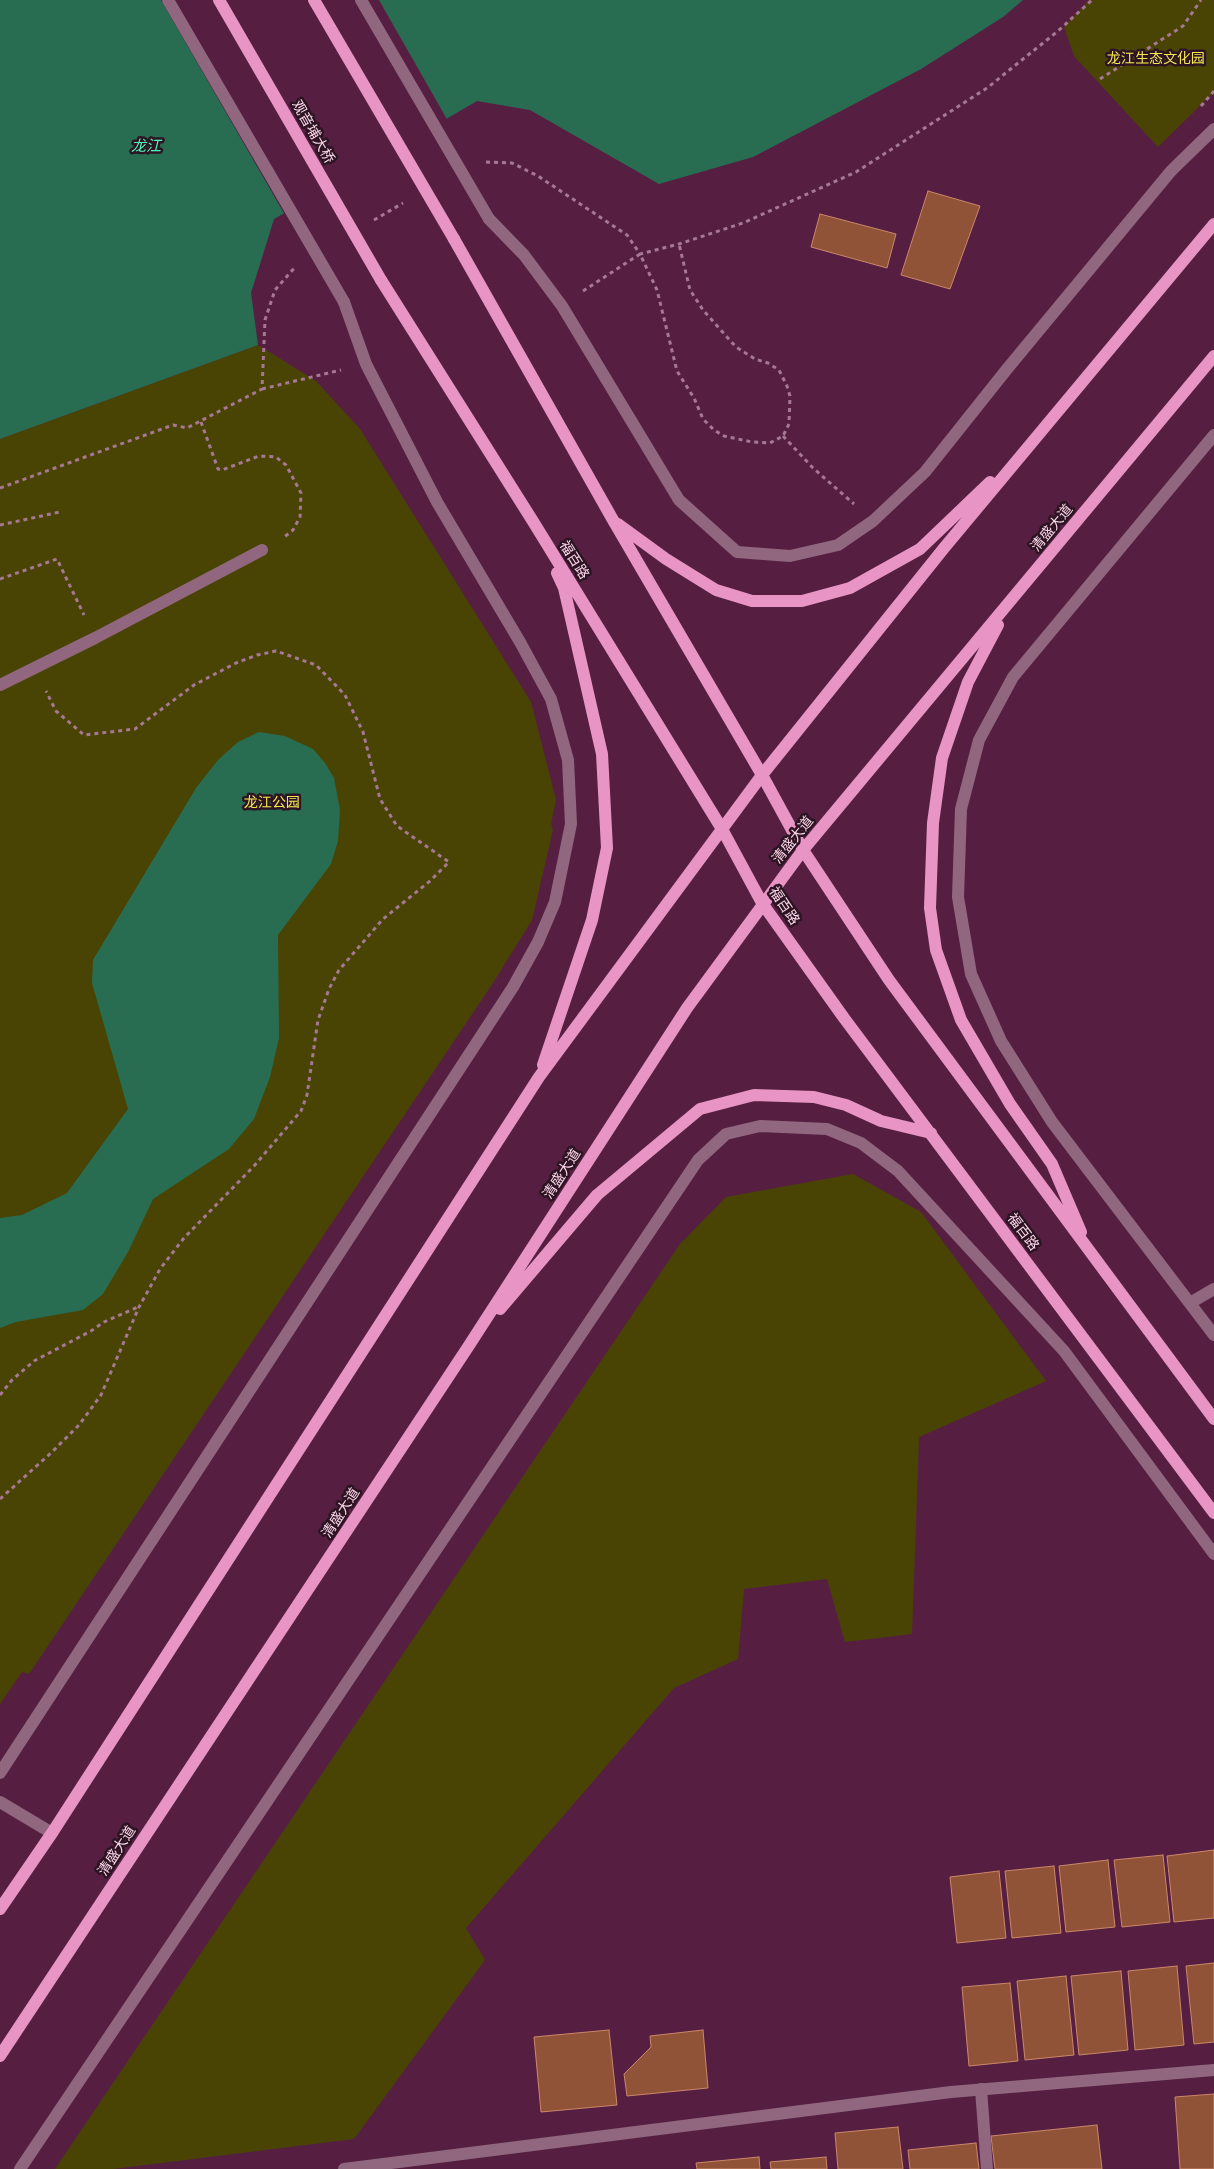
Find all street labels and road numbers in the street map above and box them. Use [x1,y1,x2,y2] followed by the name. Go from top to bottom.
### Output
[288,97,338,167] street label: 观音埔大桥
[1028,501,1076,555] street label: 清盛大道
[556,538,592,582] street label: 福百路
[769,813,817,867] street label: 清盛大道
[765,884,803,928] street label: 福百路
[540,1146,584,1202] street label: 清盛大道
[1004,1210,1042,1254] street label: 福百路
[319,1485,363,1541] street label: 清盛大道
[95,1823,139,1879] street label: 清盛大道

